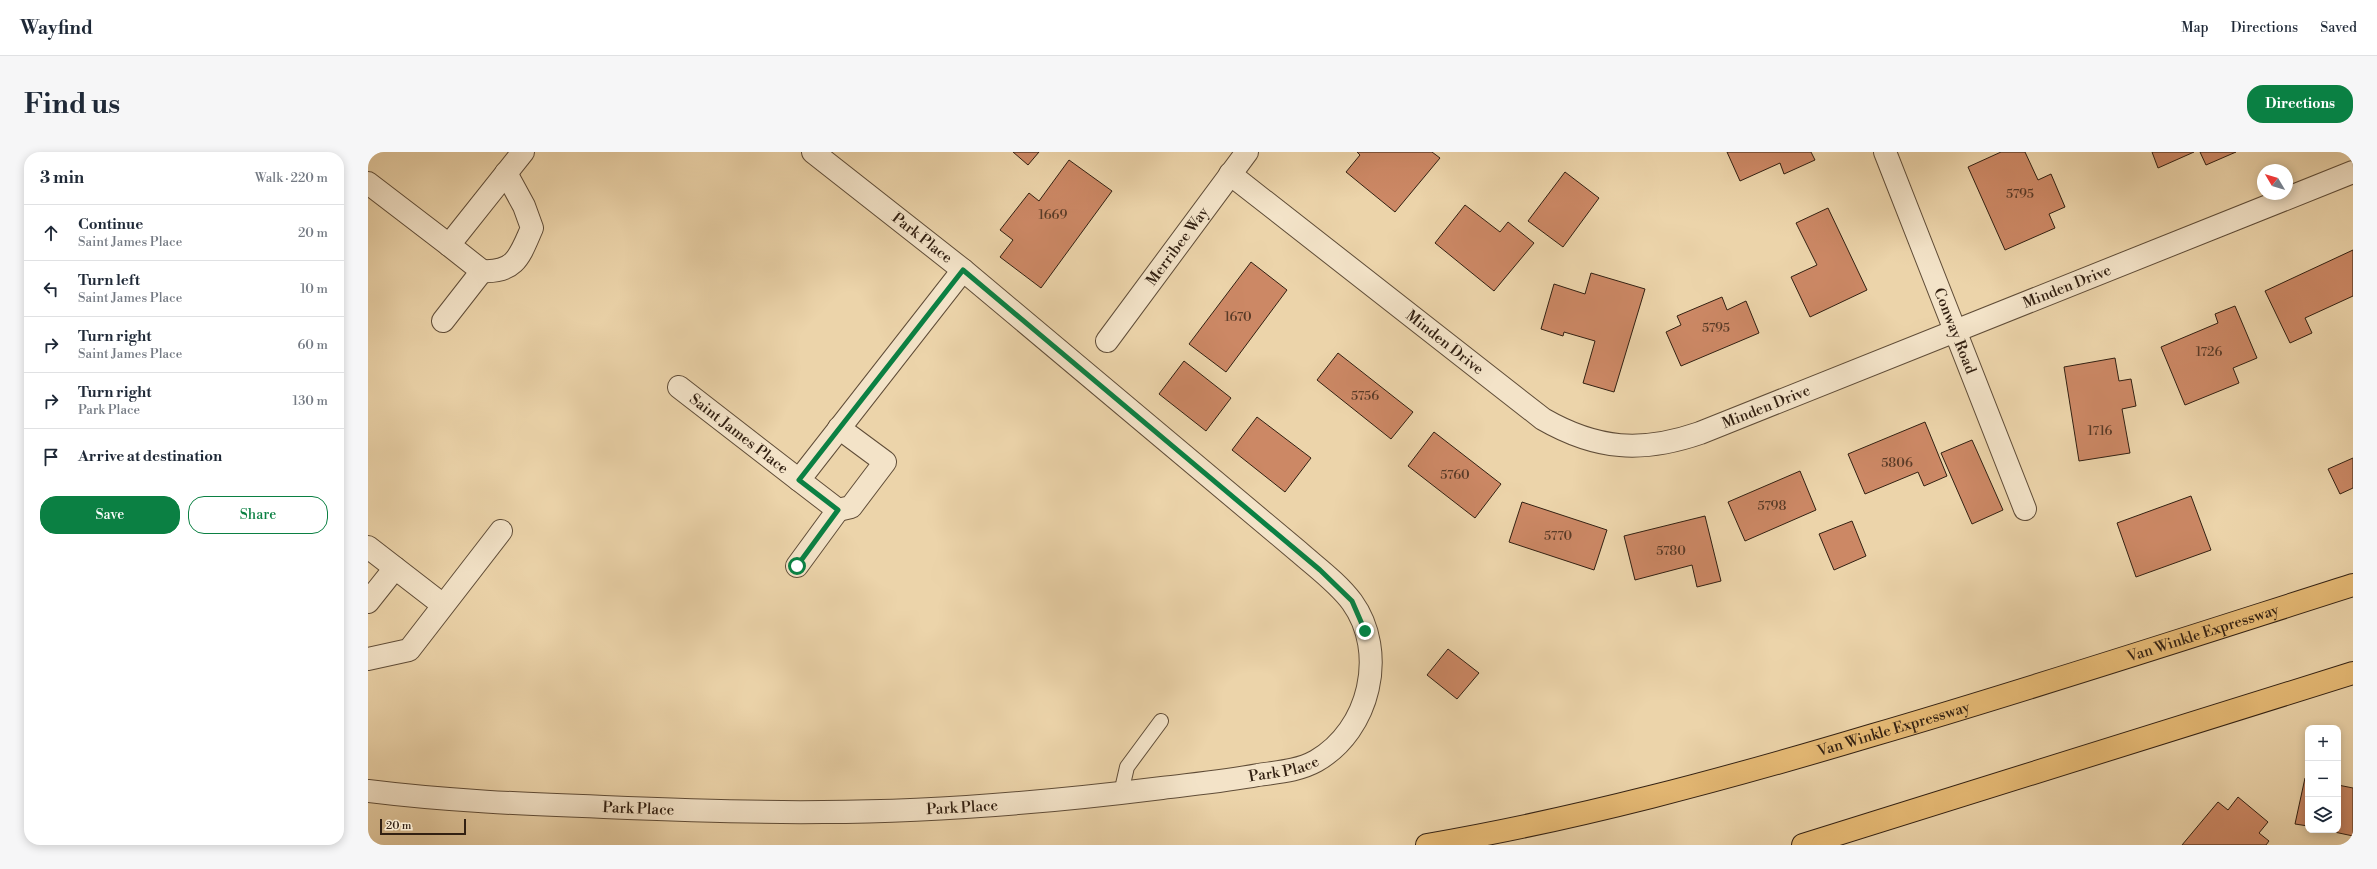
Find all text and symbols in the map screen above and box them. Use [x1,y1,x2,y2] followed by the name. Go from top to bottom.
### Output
[20,16,93,40] text: Wayfind
[2181,19,2209,37] text: Map
[2231,19,2298,37] text: Directions
[2320,19,2357,37] text: Saved
[2247,85,2353,123] button: Directions
[24,87,120,122] text: Find us
[2257,164,2293,200] north arrow
[40,167,84,189] text: 3 min
[255,170,328,186] text: Walk · 220 m
[2006,186,2034,202] house number: 5795
[1142,202,1213,289] street label: Merribee Way
[1039,207,1068,223] house number: 1669
[888,208,956,268] street label: Park Place
[78,215,143,234] text: Continue
[40,222,62,244] icon: ahead
[298,225,328,241] text: 20 m
[78,234,182,250] text: Saint James Place
[2020,260,2114,313] street label: Minden Drive
[78,271,140,290] text: Turn left
[40,278,62,300] icon: left
[300,281,328,297] text: 10 m
[1930,285,1981,377] street label: Conway Road
[78,290,182,306] text: Saint James Place
[1402,306,1488,379] street label: Minden Drive
[1224,309,1252,325] house number: 1670
[1702,320,1730,336] house number: 5795
[78,327,152,346] text: Turn right
[40,334,62,356] icon: right
[297,337,328,353] text: 60 m
[2196,344,2222,360] house number: 1726
[78,346,182,362] text: Saint James Place
[1719,380,1813,433] street label: Minden Drive
[78,383,152,402] text: Turn right
[1351,388,1379,404] house number: 5756
[686,389,792,478] street label: Saint James Place
[40,390,62,412] icon: right
[293,393,328,409] text: 130 m
[78,402,140,418] text: Park Place
[2088,423,2113,439] house number: 1716
[40,446,62,468] icon: arrive
[78,447,222,466] text: Arrive at destination
[1881,455,1913,471] house number: 5806
[1440,467,1470,483] house number: 5760
[40,496,180,534] button: Save
[188,496,328,534] button: Share
[1758,498,1786,514] house number: 5798
[1544,528,1572,544] house number: 5770
[1656,543,1686,559] house number: 5780
[788,557,806,575] route start
[2124,600,2282,666] street label: Van Winkle Expressway
[1356,622,1374,640] route end
[1814,697,1973,761] street label: Van Winkle Expressway
[2305,725,2341,833] map controls
[2305,725,2341,761] button: +
[1247,752,1322,786] street label: Park Place
[2305,761,2341,797] button: −
[926,795,999,819] street label: Park Place
[602,797,675,819] street label: Park Place
[2305,797,2341,833] button: layers
[380,817,466,836] scale bar
[386,819,411,833] text: 20 m

